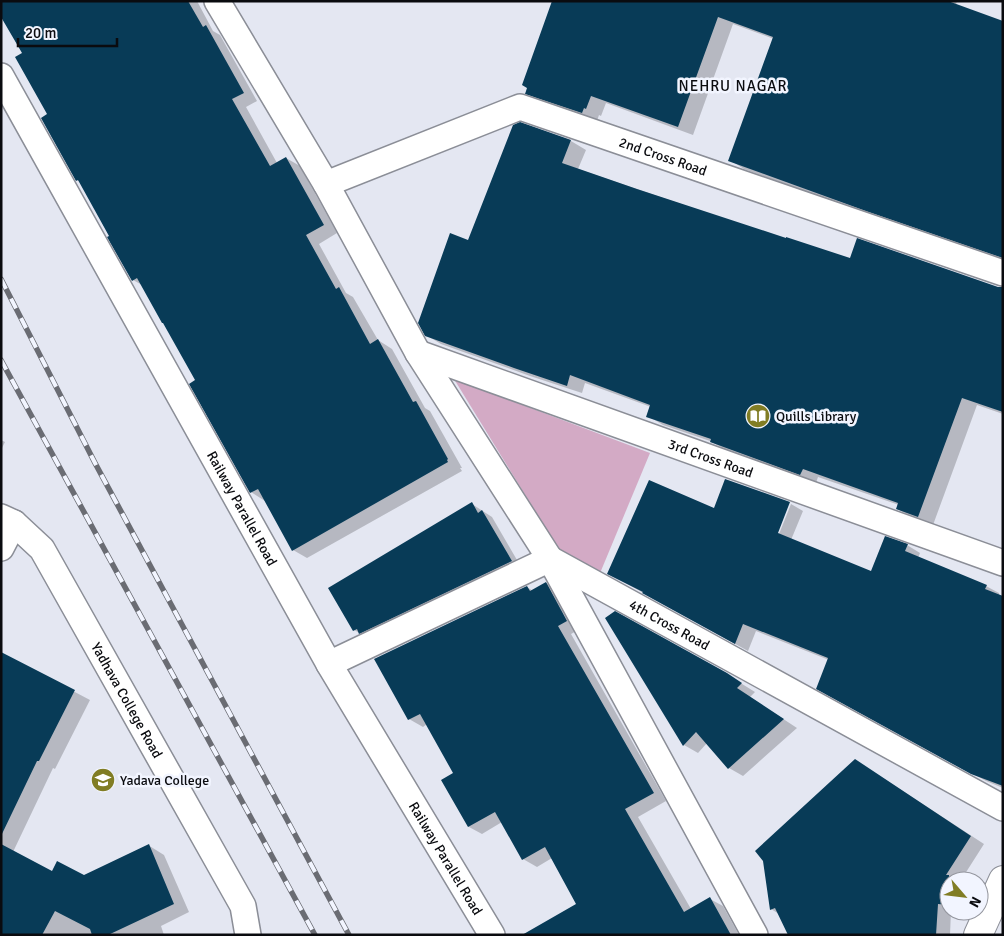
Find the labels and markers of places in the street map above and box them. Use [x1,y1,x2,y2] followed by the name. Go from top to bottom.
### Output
[745,403,771,429] library icon: Quills Library
[776,408,857,425] place label: Quills Library
[90,767,116,793] school or university icon: Yadava College
[120,772,209,789] place label: Yadava College

